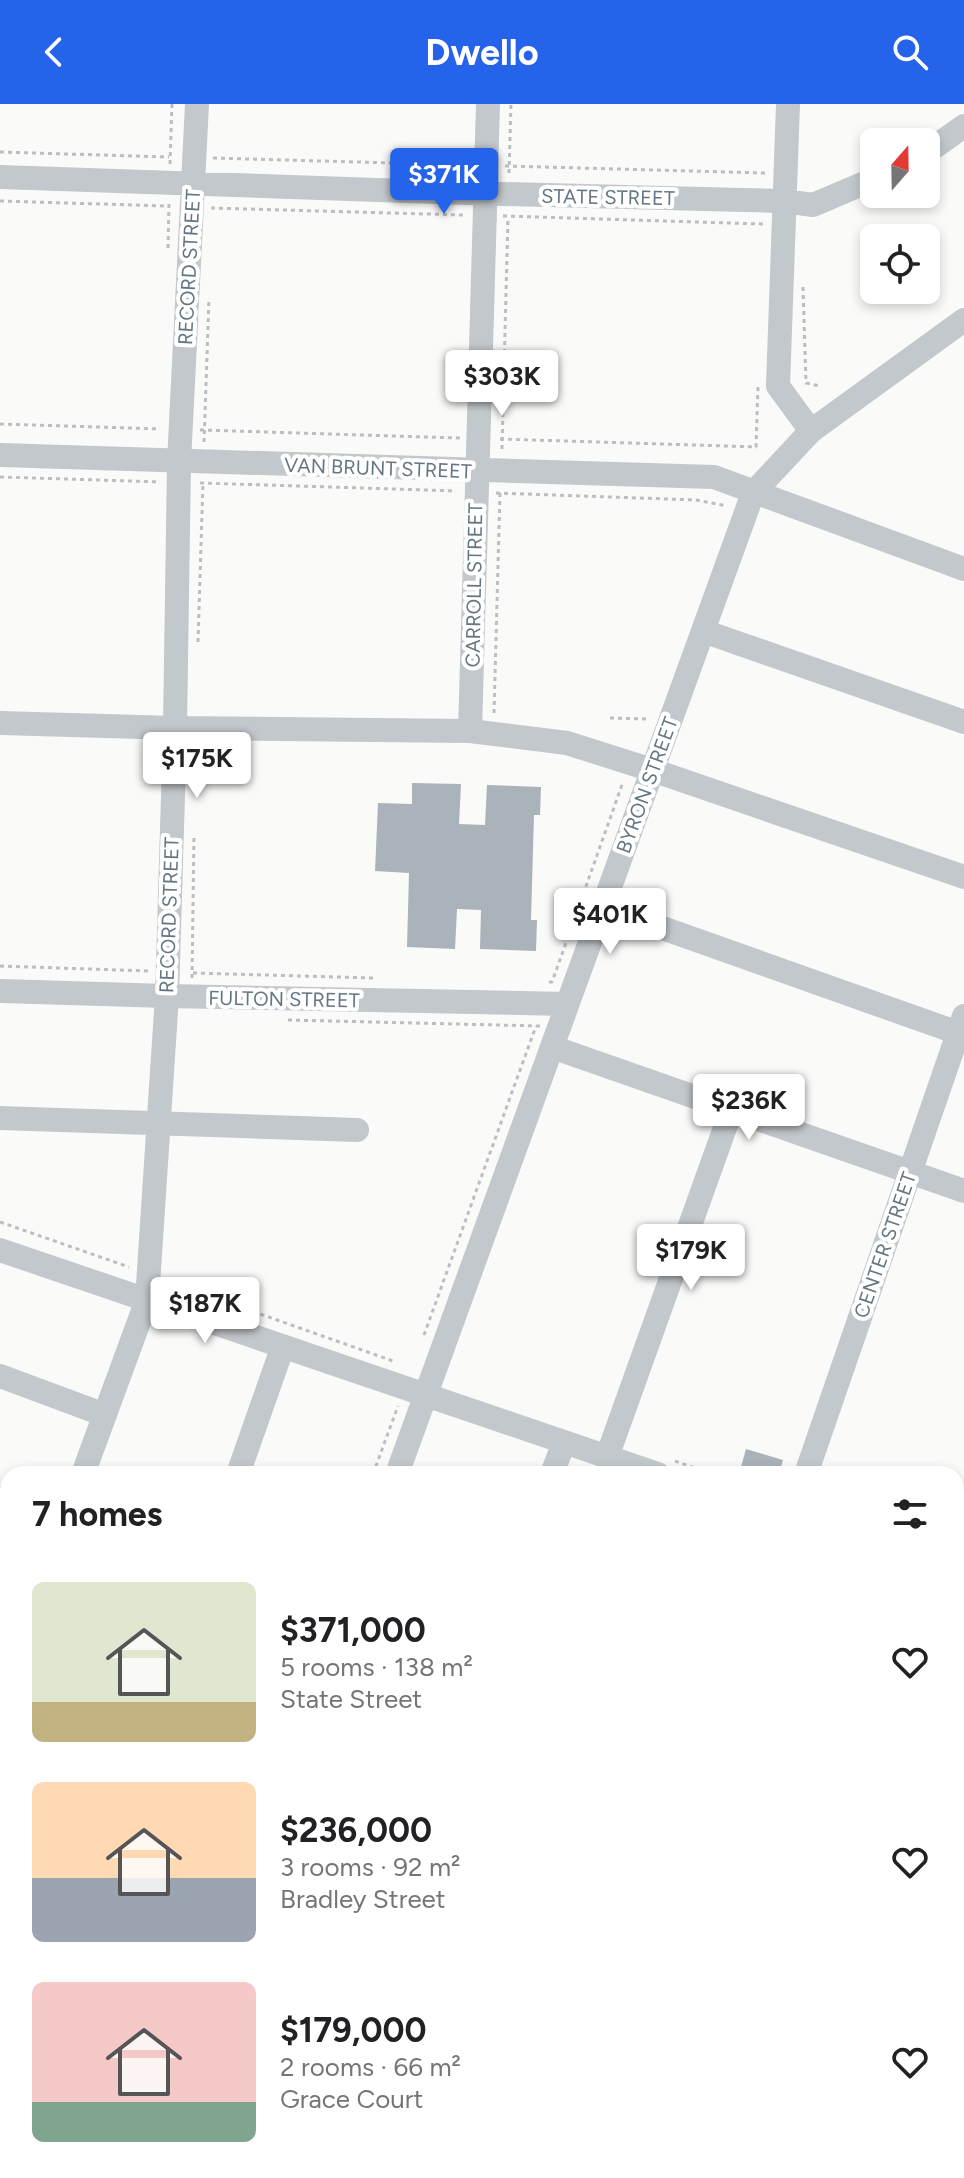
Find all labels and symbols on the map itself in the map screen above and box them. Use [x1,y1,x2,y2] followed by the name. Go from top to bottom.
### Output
[860,128,940,208] north arrow
[388,148,500,216] pin: $371K
[541,184,675,210] street label: STATE STREET
[173,188,205,346] street label: RECORD STREET
[446,350,558,418] pin: $303K
[284,453,472,483] street label: VAN BRUNT STREET
[461,502,487,668] street label: CARROLL STREET
[611,714,683,856] street label: BYRON STREET
[141,732,253,800] pin: $175K
[154,837,184,993] street label: RECORD STREET
[554,888,666,956] pin: $401K
[208,986,360,1012] street label: FULTON STREET
[693,1074,805,1142] pin: $236K
[849,1169,921,1321] street label: CENTER STREET
[635,1224,747,1292] pin: $179K
[149,1277,261,1345] pin: $187K

